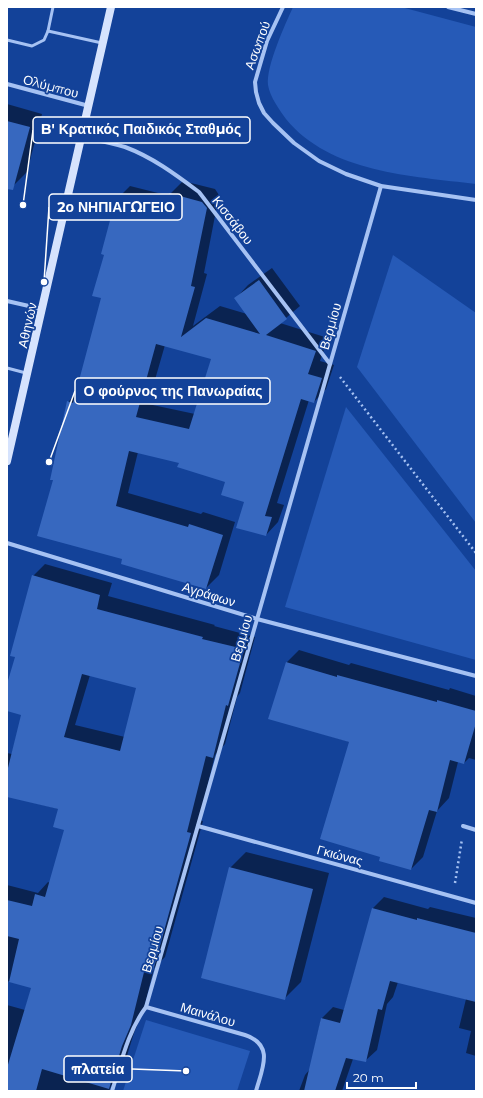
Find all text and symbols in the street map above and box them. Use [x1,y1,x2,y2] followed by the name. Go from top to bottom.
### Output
[241,18,273,72] street label: Ασωπού
[21,71,81,101] street label: Ολύμπου
[33,117,250,143] callout: B' Κρατικός Παιδικός Σταθμός
[41,120,241,138] text: B' Κρατικός Παιδικός Σταθμός
[209,193,257,247] street label: Κισσάβου
[49,194,182,220] callout: 2ο ΝΗΠΙΑΓΩΓΕΙΟ
[57,198,175,216] text: 2ο ΝΗΠΙΑΓΩΓΕΙΟ
[14,301,40,349] street label: Αθηνών
[316,301,344,351] street label: Βερμίου
[75,378,270,404] callout: Ο φούρνος της Πανωραίας
[83,382,263,400] text: Ο φούρνος της Πανωραίας
[180,578,238,610] street label: Αγράφων
[227,613,255,663] street label: Βερμίου
[315,841,365,869] street label: Γκιώνας
[138,924,166,974] street label: Βερμίου
[179,999,237,1029] street label: Μαινάλου
[64,1056,132,1082] callout: πλατεία
[71,1060,125,1078] text: πλατεία
[347,1064,416,1090] scale bar
[353,1070,384,1085] text: 20 m

